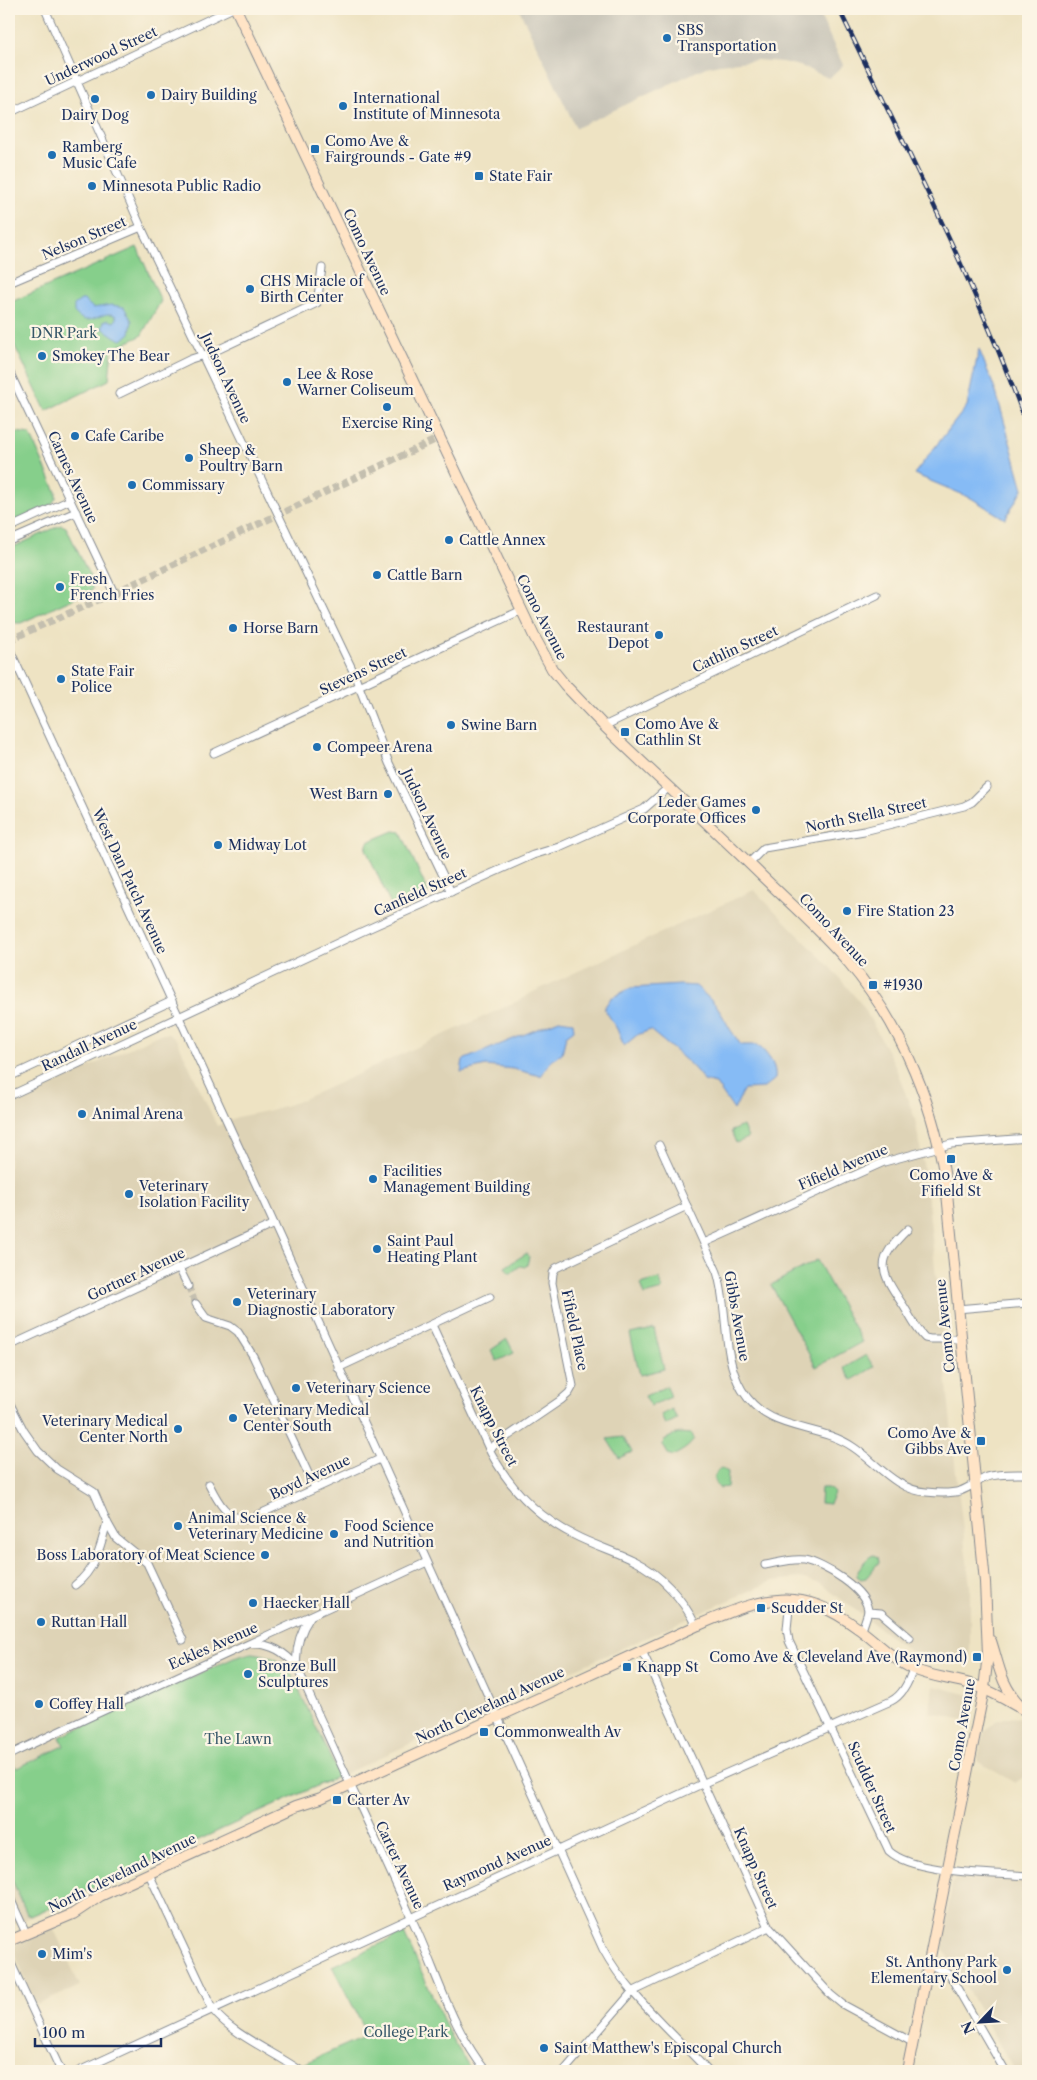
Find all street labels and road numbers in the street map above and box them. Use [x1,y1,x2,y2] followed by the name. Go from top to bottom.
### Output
[42,22,160,90] street label: Underwood Street
[339,206,395,299] street label: Como Avenue
[39,212,129,264] street label: Nelson Street
[196,328,255,427] street label: Judson Avenue
[44,428,102,526] street label: Carnes Avenue
[513,571,571,663] street label: Como Avenue
[689,621,781,677] street label: Cathlin Street
[317,643,410,699] street label: Stevens Street
[397,764,456,863] street label: Judson Avenue
[804,793,928,837] street label: North Stella Street
[88,805,172,957] street label: West Dan Patch Avenue
[371,863,469,921] street label: Canfield Street
[795,890,873,971] street label: Como Avenue
[38,1015,140,1075] street label: Randall Avenue
[795,1140,891,1194] street label: Fifield Avenue
[84,1243,188,1305] street label: Gortner Avenue
[720,1269,754,1363] street label: Gibbs Avenue
[931,1278,959,1374] street label: Como Avenue
[558,1288,592,1372] street label: Fifield Place
[466,1383,522,1469] street label: Knapp Street
[267,1450,353,1504] street label: Boyd Avenue
[165,1618,261,1674] street label: Eckles Avenue
[413,1662,568,1747] street label: North Cleveland Avenue
[945,1677,979,1773] street label: Como Avenue
[844,1738,900,1836] street label: Scudder Street
[372,1818,428,1912] street label: Carter Avenue
[730,1824,782,1912] street label: Knapp Street
[45,1829,199,1917] street label: North Cleveland Avenue
[440,1831,554,1895] street label: Raymond Avenue

